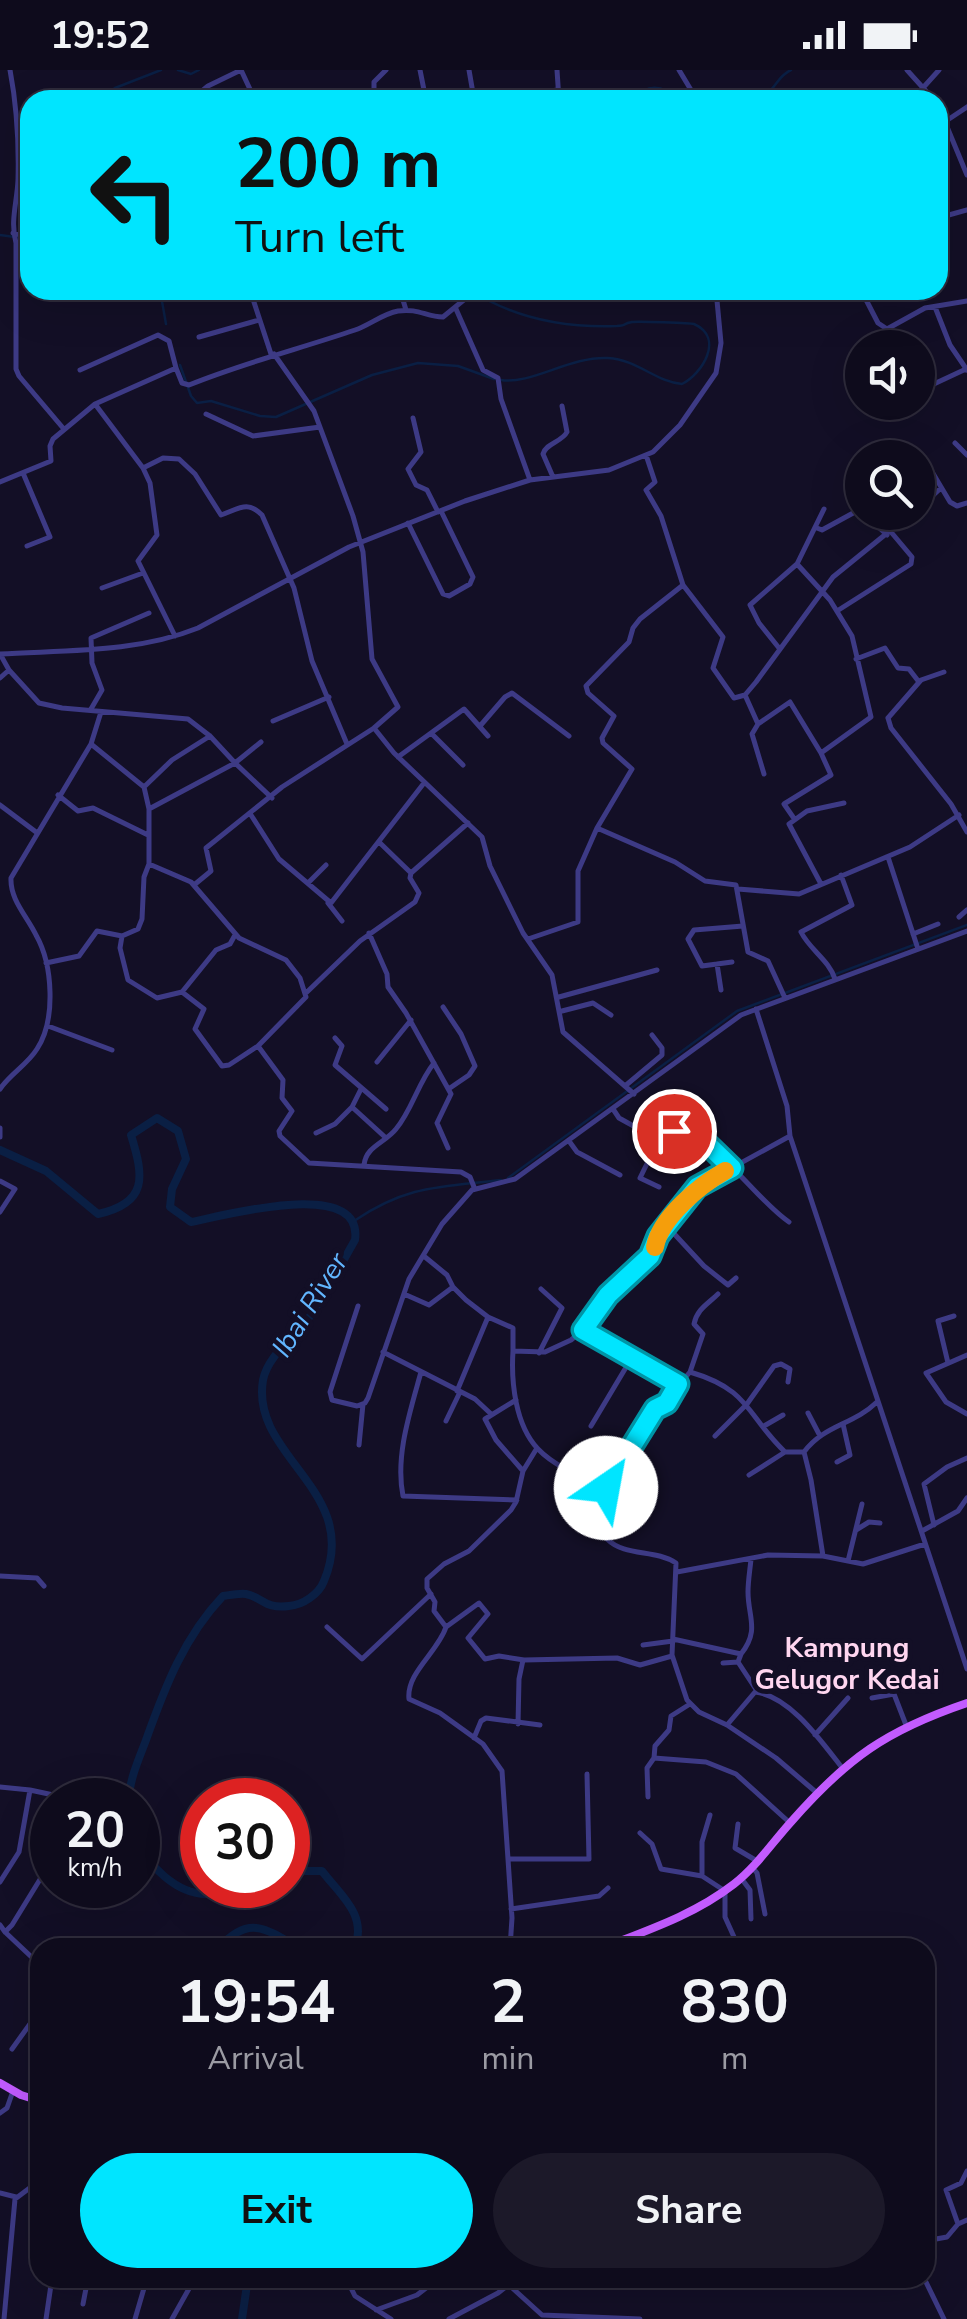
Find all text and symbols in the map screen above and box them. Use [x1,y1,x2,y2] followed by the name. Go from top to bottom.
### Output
[50,10,151,61] text: 19:52
[235,116,441,212] text: 200 m
[70,130,200,260] icon: left
[235,207,404,268] text: Turn left
[845,330,935,530] map controls
[845,330,935,420] button: sound
[845,440,935,530] button: search
[632,1089,717,1174] pin
[647,1104,702,1159] icon: arrive
[263,1245,357,1364] water label: Ibai River
[554,1436,658,1540] position arrow
[754,1629,940,1699] district label: Kampung Gelugor Kedai
[180,1778,310,1908] speed limit sign: 30
[65,1796,125,1865] text: 20
[67,1851,123,1885] text: km/h
[176,1961,335,2043] text: 19:54
[490,1961,526,2043] text: 2
[681,1961,789,2043] text: 830
[208,2037,304,2080] text: Arrival
[481,2037,534,2080] text: min
[721,2037,748,2080] text: m
[80,2153,473,2268] button: Exit
[493,2153,885,2268] button: Share

